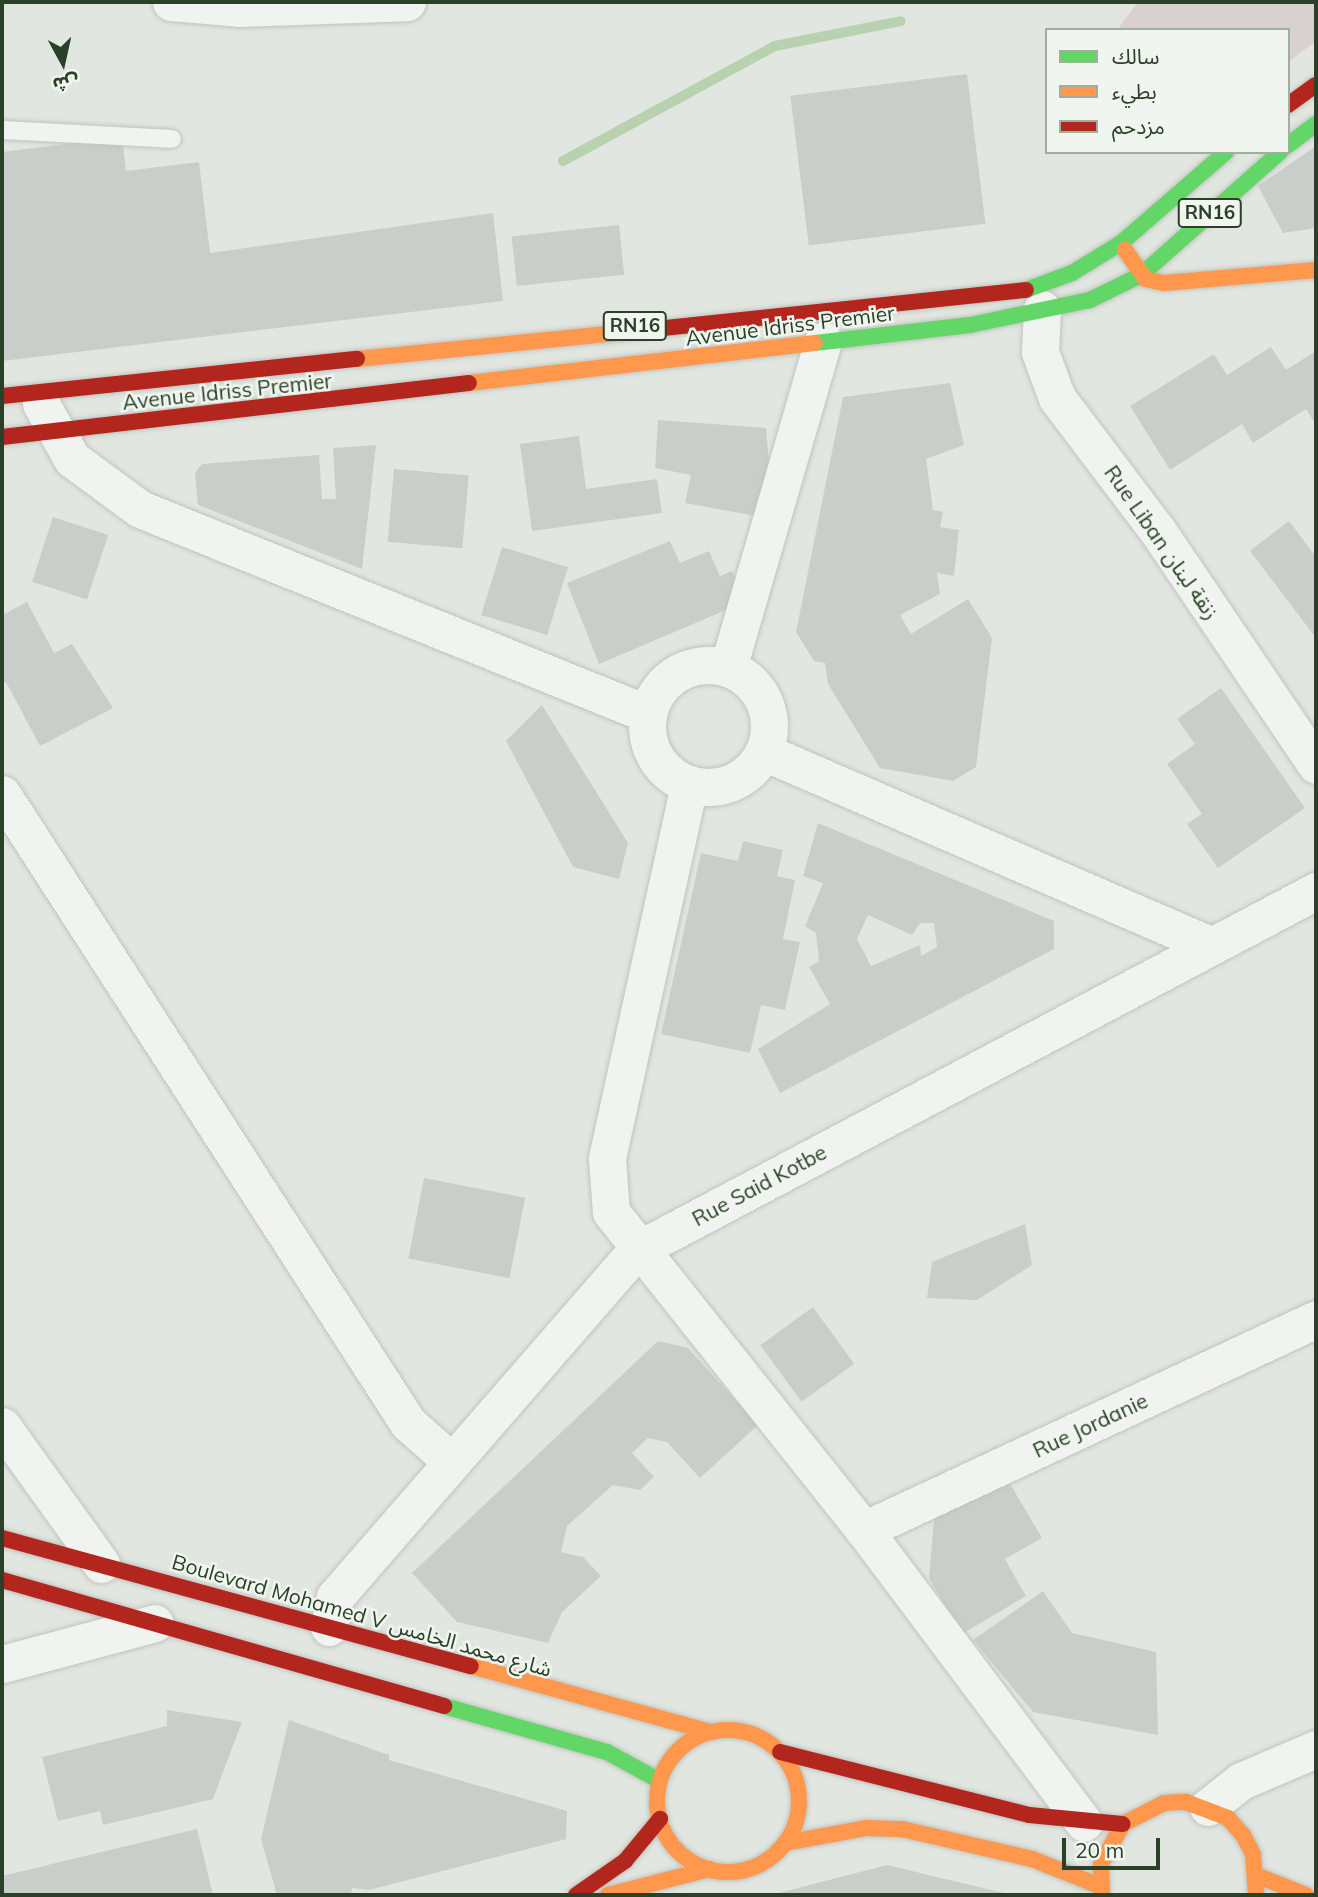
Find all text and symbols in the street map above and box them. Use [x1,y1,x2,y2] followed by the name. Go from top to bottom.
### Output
[28,28,98,98] north arrow
[1045,28,1290,154] legend
[1112,43,1159,69] text: سالك
[51,70,80,97] text: ش
[1112,78,1157,104] text: بطيء
[1112,113,1165,139] text: مزدحم
[1177,197,1243,228] road number: RN16
[684,300,896,350] street label: Avenue Idriss Premier
[602,310,668,342] road number: RN16
[121,367,333,415] street label: Avenue Idriss Premier
[1099,460,1225,624] street label: Rue Liban زنقة لبنان
[687,1139,831,1231] street label: Rue Said Kotbe
[1029,1387,1151,1463] street label: Rue Jordanie
[169,1549,555,1681] street label: Boulevard Mohamed V شارع محمد الخامس
[1066,1824,1164,1868] scale bar
[1075,1837,1124,1863] text: 20 m

